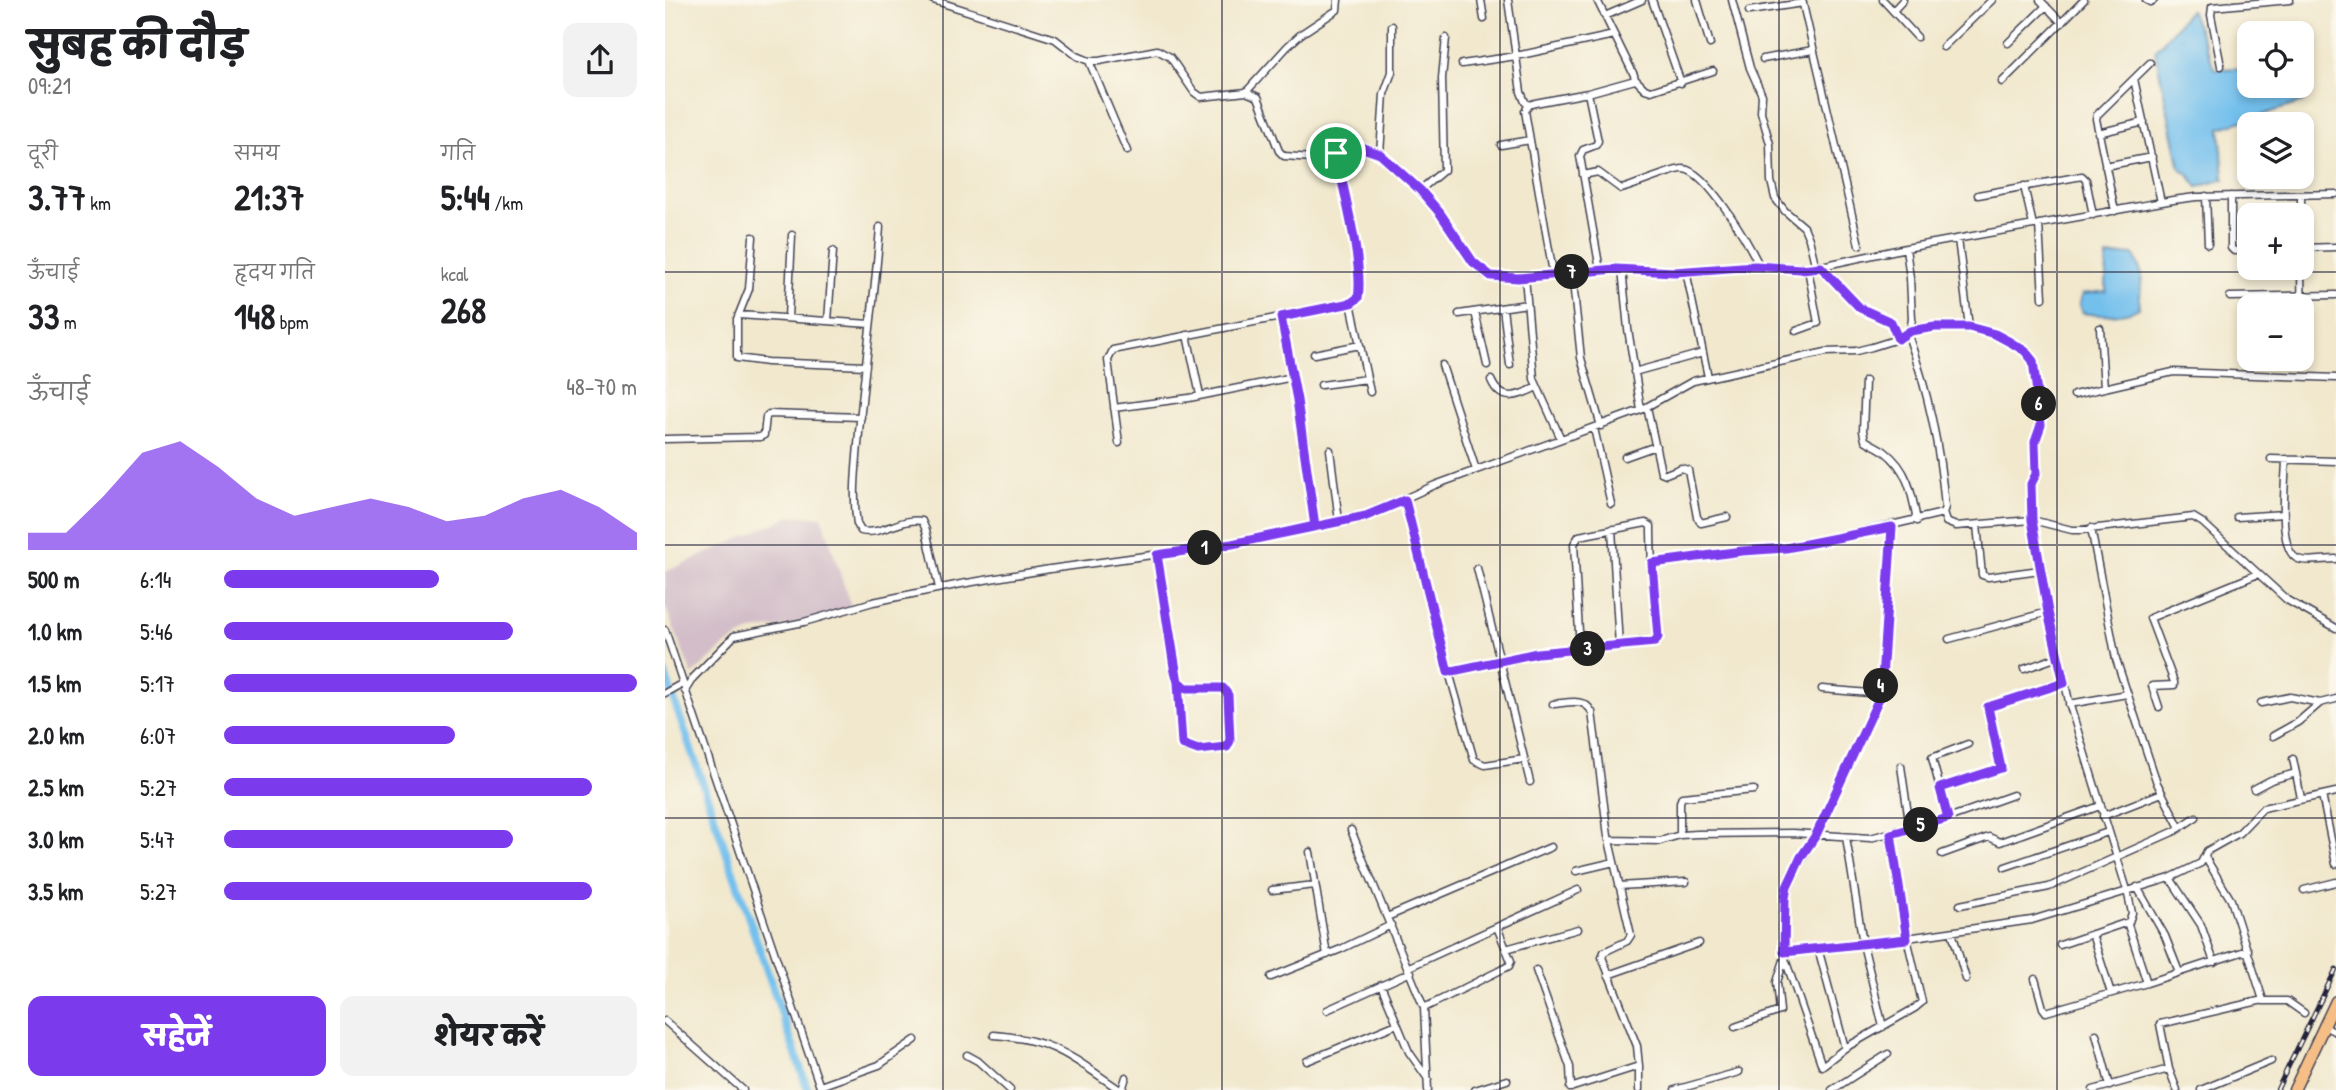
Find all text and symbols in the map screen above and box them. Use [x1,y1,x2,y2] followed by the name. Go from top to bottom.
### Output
[28,18,246,70] text: सुबह की दौड़
[2237,21,2314,371] map controls
[2237,21,2314,98] button: locate
[563,23,637,97] button: share
[28,70,71,101] text: 09:21
[2237,112,2314,189] button: layers
[1306,123,1366,183] pin
[1317,134,1355,172] icon: arrive
[28,140,58,166] text: दूरी
[234,140,280,166] text: समय
[441,140,475,166] text: गति
[28,174,86,221] text: 3.77
[234,174,305,221] text: 21:37
[441,174,490,221] text: 5:44
[86,190,111,216] text: km
[490,190,523,216] text: /km
[2237,203,2314,280] button: +
[1555,254,1590,290] pin: 7
[1567,258,1576,284] text: 7
[28,259,79,285] text: ऊँचाई
[234,259,315,285] text: हृदय गति
[441,261,468,287] text: kcal
[441,287,486,334] text: 268
[28,293,59,340] text: 33
[234,293,275,340] text: 148
[2237,294,2314,371] button: −
[59,309,77,335] text: m
[275,309,309,335] text: bpm
[566,371,637,402] text: 48–70 m
[28,376,90,407] text: ऊँचाई
[2021,386,2057,422] pin: 6
[2035,390,2042,416] text: 6
[1187,530,1223,566] pin: 1
[1201,534,1208,560] text: 1
[28,564,79,595] text: 500 m
[140,564,172,595] text: 6:14
[28,616,82,647] text: 1.0 km
[140,616,173,647] text: 5:46
[1571,632,1605,666] pin: 3
[1583,635,1592,661] text: 3
[28,668,81,699] text: 1.5 km
[140,668,175,699] text: 5:17
[1863,668,1899,704] pin: 4
[1877,672,1884,698] text: 4
[28,720,84,751] text: 2.0 km
[140,720,176,751] text: 6:07
[28,772,84,803] text: 2.5 km
[140,772,177,803] text: 5:27
[1903,808,1939,842] pin: 5
[1916,811,1925,837] text: 5
[28,824,84,855] text: 3.0 km
[140,824,175,855] text: 5:47
[28,876,83,907] text: 3.5 km
[140,876,177,907] text: 5:27
[28,996,326,1076] button: सहेजें
[340,996,637,1076] button: शेयर करें

